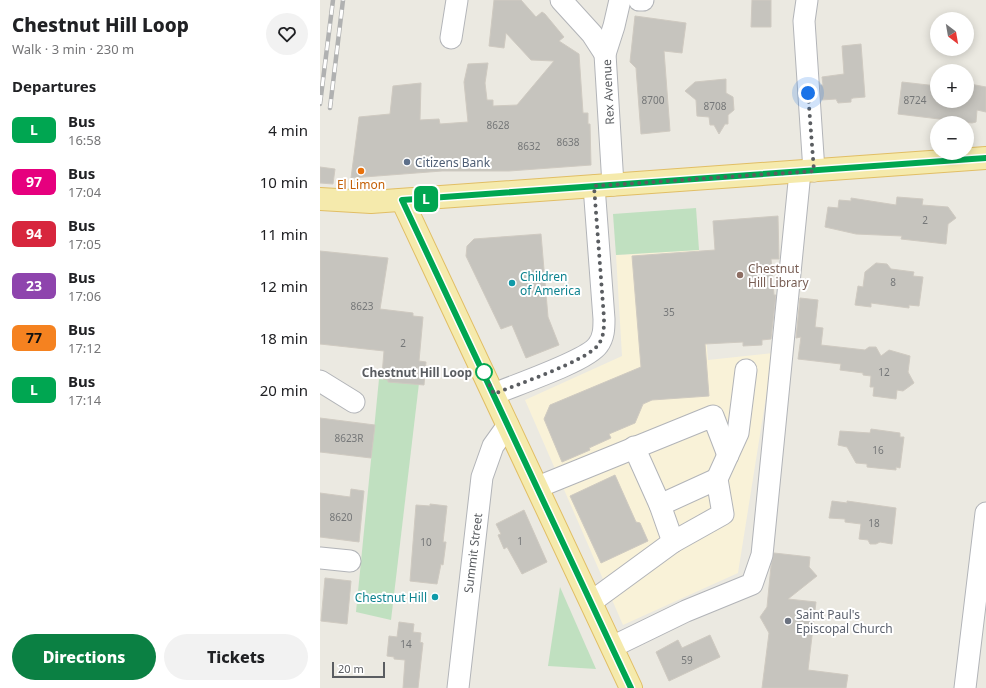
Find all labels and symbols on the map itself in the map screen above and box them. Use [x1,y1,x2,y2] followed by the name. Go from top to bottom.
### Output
[930,12,974,56] north arrow
[598,59,618,125] street label: Rex Avenue
[798,83,818,103] your location
[642,93,665,107] house number: 8700
[904,93,927,107] house number: 8724
[704,99,727,113] house number: 8708
[487,118,510,132] house number: 8628
[557,135,580,149] house number: 8638
[518,139,541,153] house number: 8632
[415,154,491,171] place label: Citizens Bank
[402,157,412,167] marker: Citizens Bank
[356,166,366,176] marker: El Limon
[337,176,385,193] place label: El Limon
[413,186,439,212] line badge: L
[922,213,928,227] house number: 2
[748,260,809,291] place label: Chestnut Hill Library
[520,268,581,299] place label: Children of America
[735,270,745,280] marker: Chestnut Hill Library
[890,275,896,289] house number: 8
[507,278,517,288] marker: Children of America
[351,299,374,313] house number: 8623
[663,305,675,319] house number: 35
[400,336,406,350] house number: 2
[475,363,493,381] marker: Chestnut Hill Loop
[362,364,472,381] place label: Chestnut Hill Loop
[878,365,890,379] house number: 12
[334,431,364,445] house number: 8623R
[872,443,884,457] house number: 16
[330,510,353,524] house number: 8620
[460,511,486,594] street label: Summit Street
[868,516,880,530] house number: 18
[517,534,523,548] house number: 1
[420,535,432,549] house number: 10
[355,589,427,606] place label: Chestnut Hill
[430,592,440,602] marker: Chestnut Hill
[796,606,893,637] place label: Saint Paul's Episcopal Church
[783,616,793,626] marker: Saint Paul's Episcopal Church
[400,637,412,651] house number: 14
[681,653,693,667] house number: 59
[332,660,385,679] scale bar

